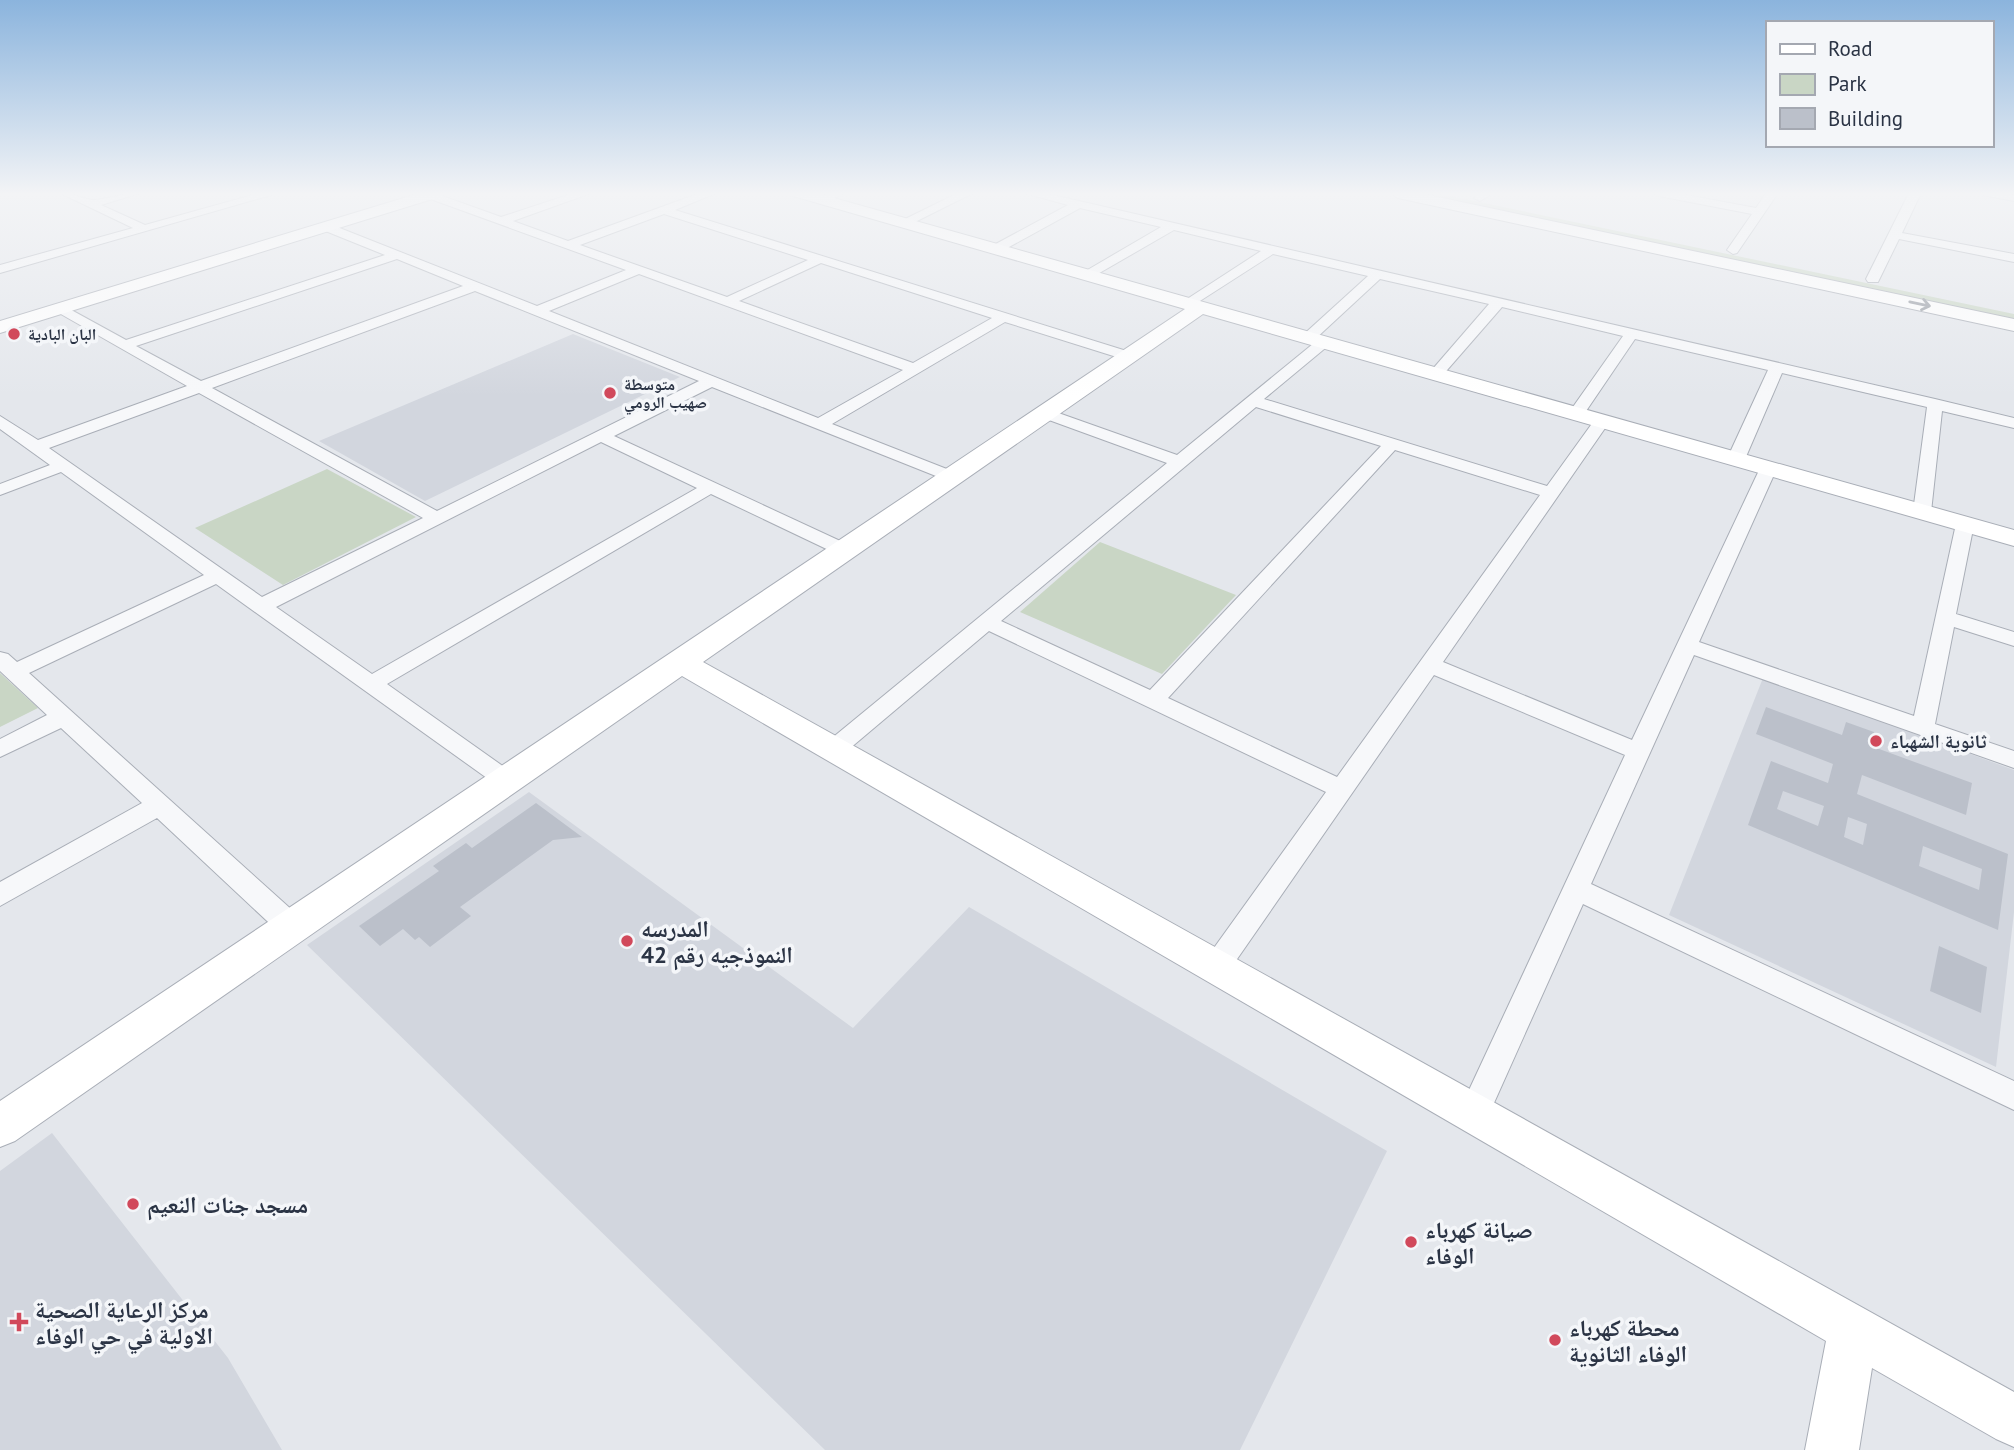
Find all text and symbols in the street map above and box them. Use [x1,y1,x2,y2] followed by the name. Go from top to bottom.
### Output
[1766,21,1993,147] legend
[1828,35,1872,62] text: Road
[1828,70,1867,97] text: Park
[1828,105,1903,132] text: Building
[1908,298,1931,312] one-way arrow
[28,324,96,344] place label: البان البادية
[6,326,22,342] marker: البان البادية
[624,374,707,415] place label: متوسطة صهيب الرومي
[602,385,618,401] marker: متوسطة صهيب الرومي
[1890,729,1988,753] place label: ثانوية الشهباء
[1868,733,1884,749] marker: ثانوية الشهباء
[641,914,793,971] place label: المدرسه النموذجيه رقم 42
[619,933,635,949] marker: المدرسه النموذجيه رقم 42
[147,1190,308,1221] place label: مسجد جنات النعيم
[125,1196,141,1212] marker: مسجد جنات النعيم
[1425,1215,1533,1270] place label: صيانة كهرباء الوفاء
[1403,1234,1419,1250] marker: صيانة كهرباء الوفاء
[35,1295,213,1354] place label: مركز الرعاية الصحية الاولية في حي الوفاء
[9,1312,29,1332] marker: مركز الرعاية الصحية الاولية في حي الوفاء
[1569,1313,1687,1368] place label: محطة كهرباء الوفاء الثانوية
[1547,1332,1563,1348] marker: محطة كهرباء الوفاء الثانوية

